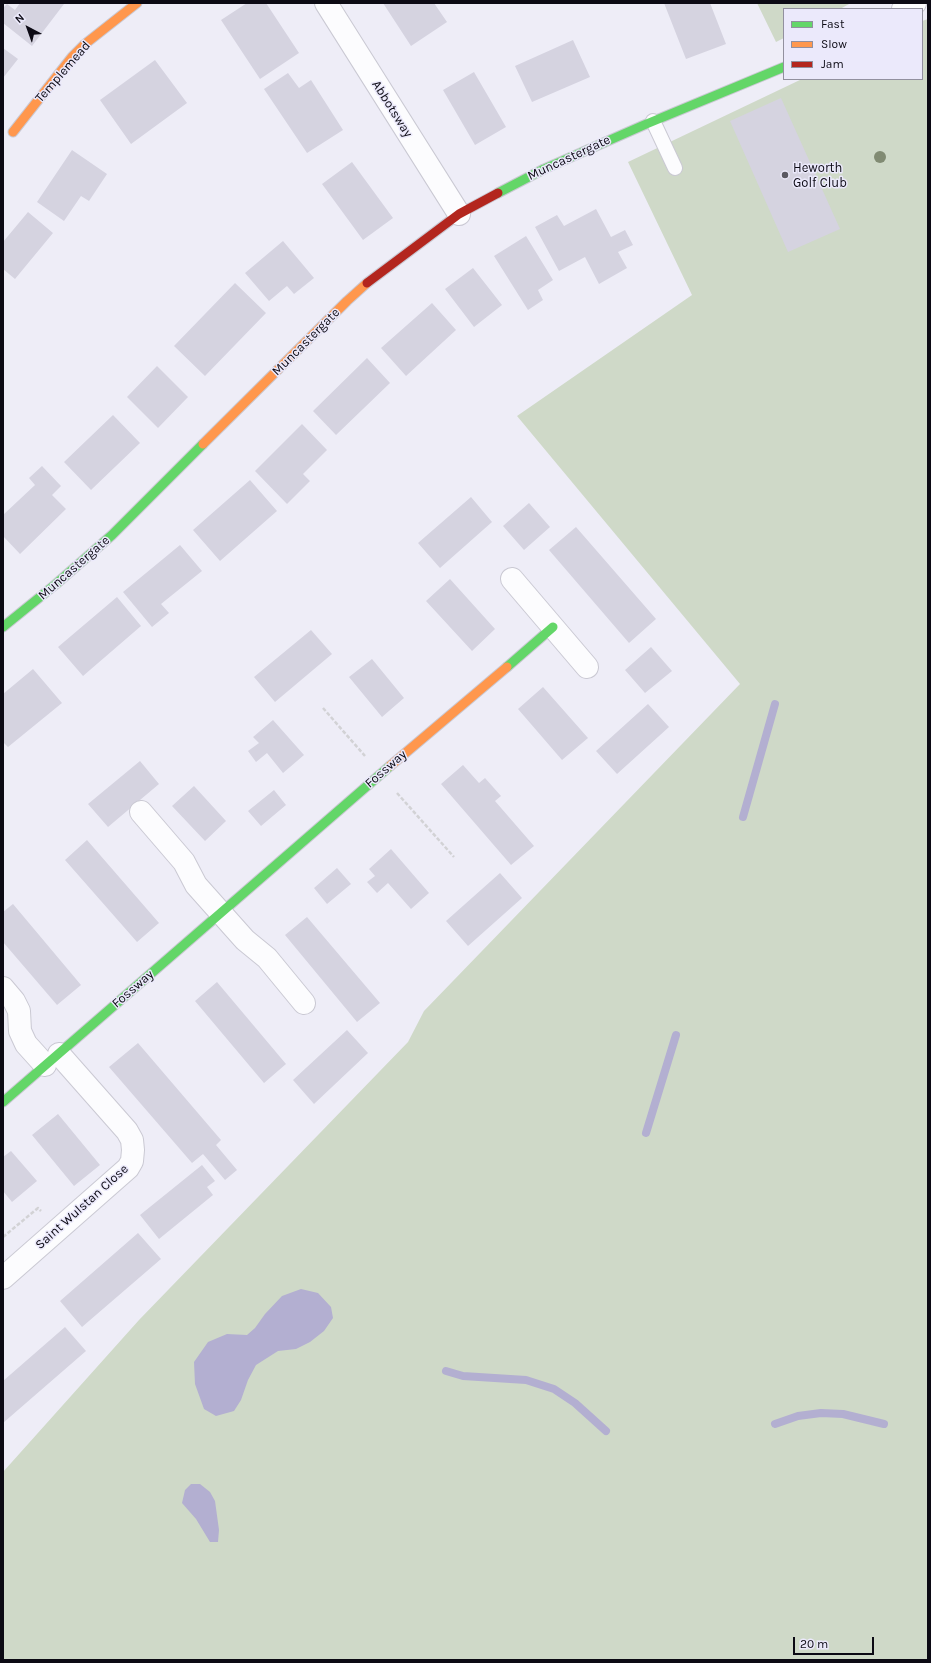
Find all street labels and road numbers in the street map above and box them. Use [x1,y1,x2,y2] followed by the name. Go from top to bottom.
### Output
[32,38,94,106] street label: Templemead
[368,78,416,140] street label: Abbotsway
[525,132,613,184] street label: Muncastergate
[269,305,343,379] street label: Muncastergate
[35,533,113,603] street label: Muncastergate
[362,747,410,791] street label: Fossway
[109,967,157,1011] street label: Fossway
[32,1161,132,1253] street label: Saint Wulstan Close

